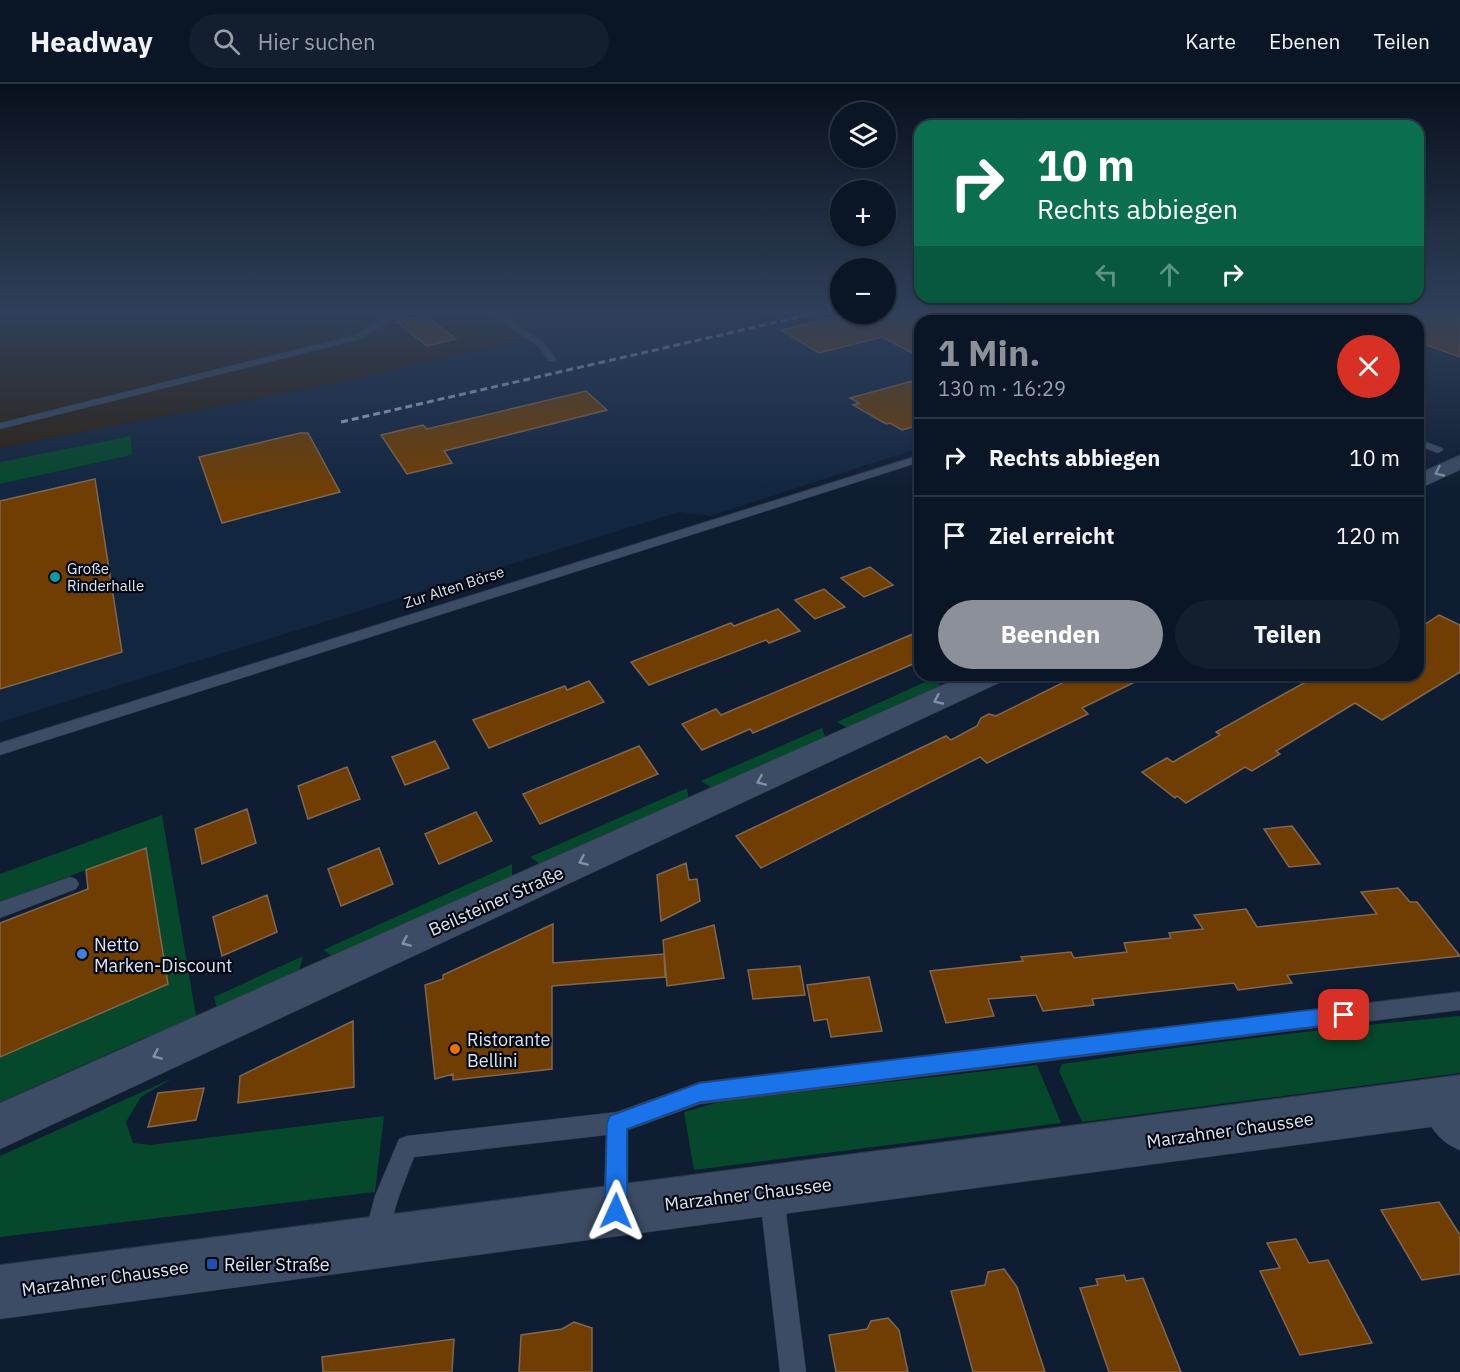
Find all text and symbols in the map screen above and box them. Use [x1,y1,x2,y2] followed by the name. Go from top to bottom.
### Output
[189,14,609,68] search box
[30,23,153,60] text: Headway
[210,25,243,58] icon: search
[258,27,376,56] text: Hier suchen
[1185,27,1236,55] text: Karte
[1269,27,1340,55] text: Ebenen
[1373,27,1430,55] text: Teilen
[830,102,896,324] map controls
[830,102,896,168] button: layers
[1037,138,1135,193] text: 10 m
[938,144,1016,222] icon: right
[830,180,896,246] button: +
[1037,191,1238,226] text: Rechts abbiegen
[830,258,896,324] button: −
[1090,258,1123,291] icon: left
[1153,258,1186,291] icon: ahead
[1216,258,1249,291] icon: right
[938,329,1041,376] text: 1 Min.
[1337,335,1400,398] button: close
[938,375,1066,402] text: 130 m · 16:29
[938,441,971,474] icon: right
[989,443,1160,472] text: Rechts abbiegen
[1349,443,1400,472] text: 10 m
[1434,464,1445,476] one-way arrow
[938,519,971,552] icon: arrive
[989,521,1114,550] text: Ziel erreicht
[1336,521,1400,550] text: 120 m
[67,559,144,595] place label: Große Rinderhalle
[401,562,507,612] street label: Zur Alten Börse
[48,570,62,584] marker: Große Rinderhalle
[938,600,1163,669] button: Beenden
[1175,600,1400,669] button: Teilen
[934,692,945,704] one-way arrow
[756,773,767,785] one-way arrow
[579,854,590,866] one-way arrow
[425,861,567,941] street label: Beilsteiner Straße
[94,933,232,977] place label: Netto Marken-Discount
[401,935,412,947] one-way arrow
[75,947,89,961] marker: Netto Marken-Discount
[1318,989,1369,1040] pin
[1327,998,1360,1031] icon: arrive
[467,1028,551,1072] place label: Ristorante Bellini
[448,1042,462,1056] marker: Ristorante Bellini
[152,1048,163,1060] one-way arrow
[1145,1107,1315,1153] street label: Marzahner Chaussee
[663,1172,833,1216] street label: Marzahner Chaussee
[584,1179,648,1243] position arrow
[224,1253,330,1276] place label: Reiler Straße
[20,1255,190,1301] street label: Marzahner Chaussee
[205,1257,219,1271] marker: Reiler Straße

